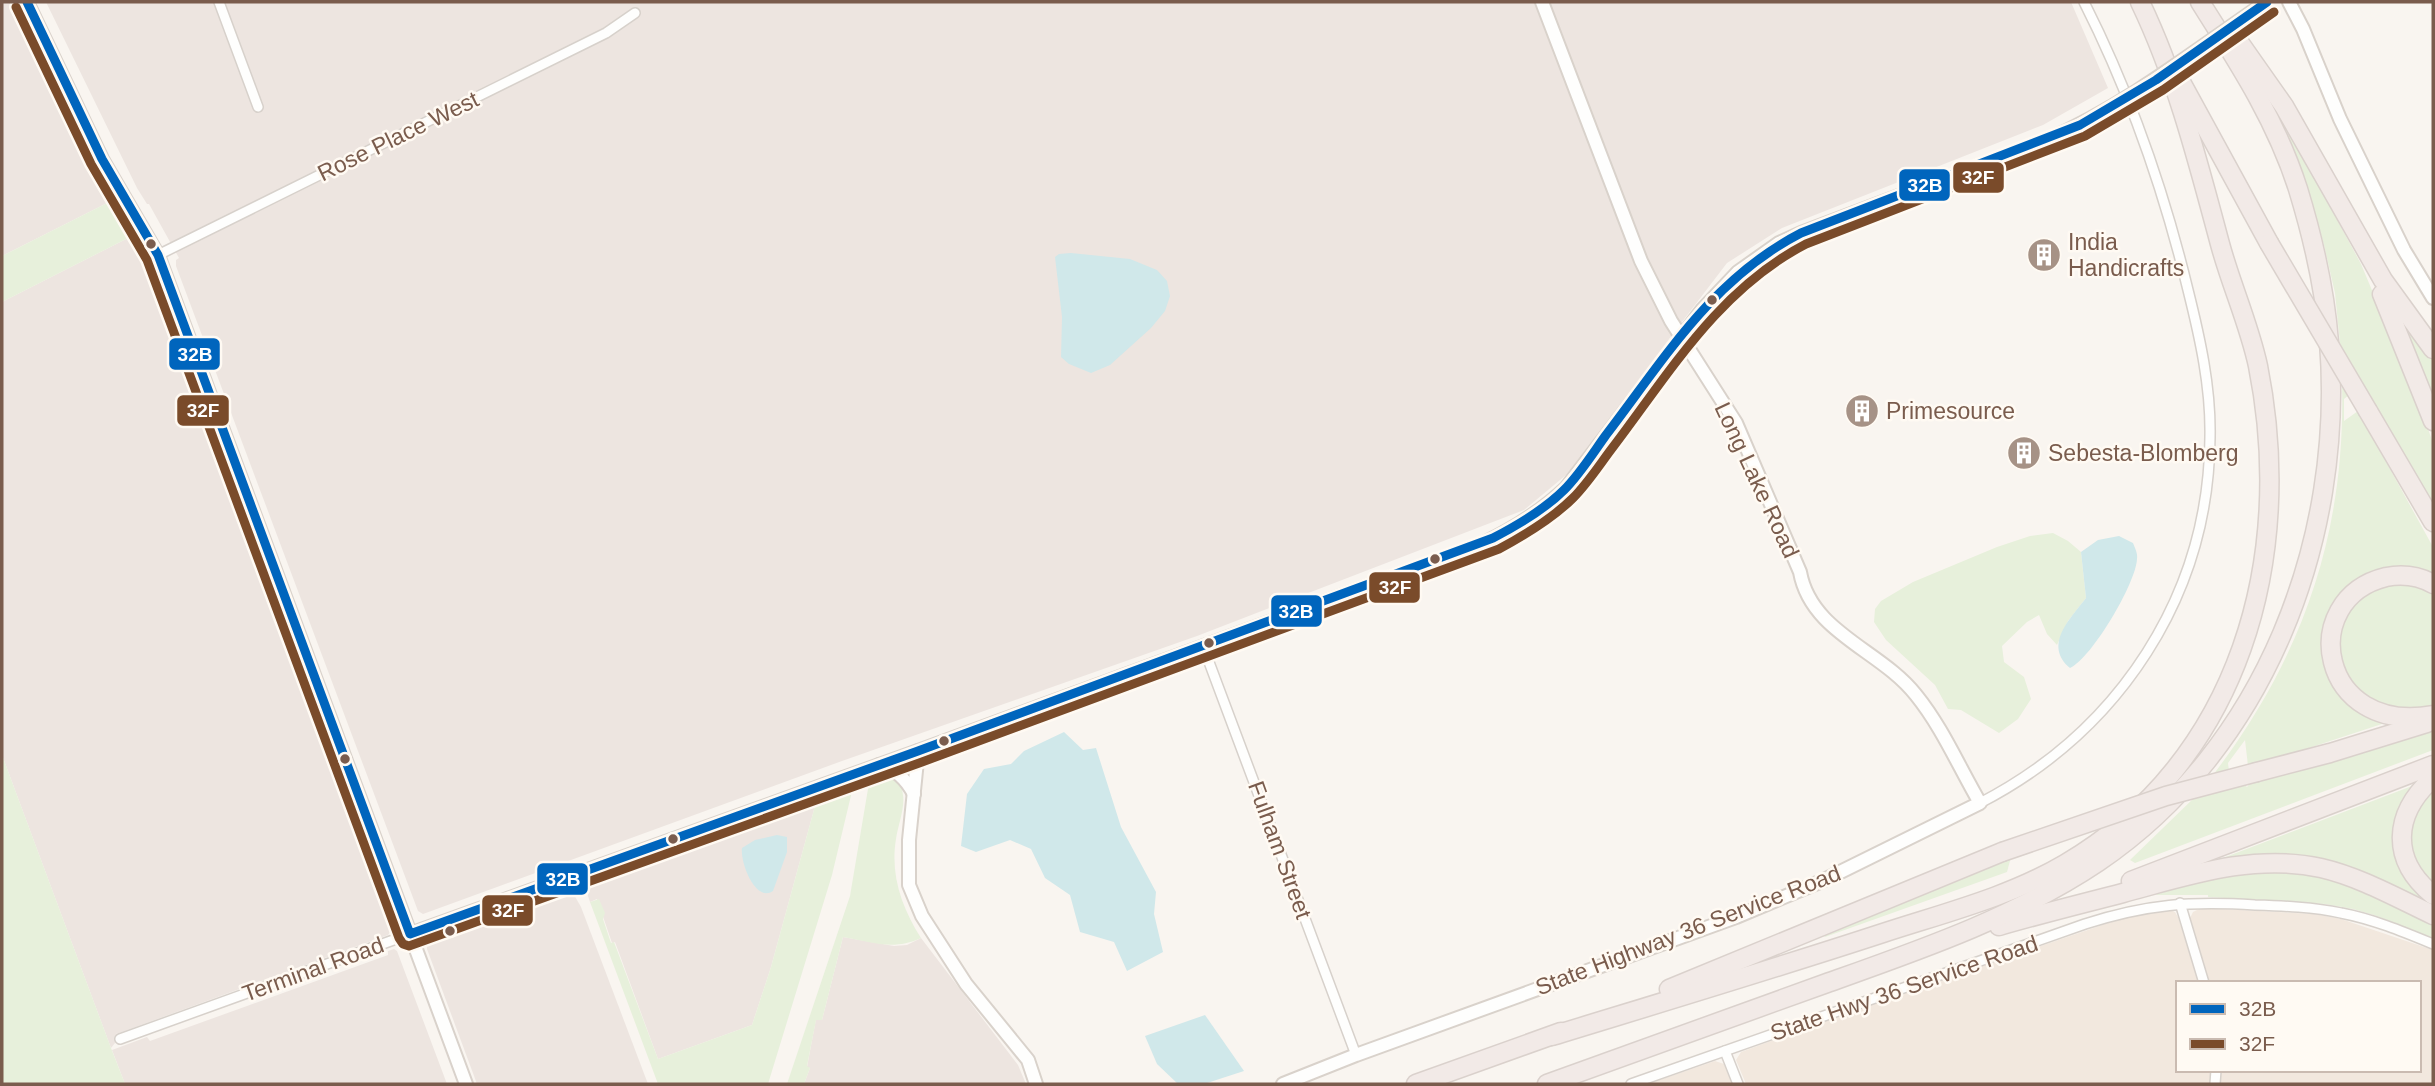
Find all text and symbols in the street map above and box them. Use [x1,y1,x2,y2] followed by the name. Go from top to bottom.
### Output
[313,85,483,186] street label: Rose Place West
[1952,161,2005,194] line badge: 32F
[1962,167,1994,188] text: 32F
[1898,168,1951,202] line badge: 32B
[1908,175,1942,196] text: 32B
[2068,229,2184,281] place label: India Handicrafts
[2025,236,2063,274] building icon: India Handicrafts
[144,237,158,251] unlabelled marker
[1705,293,1719,307] unlabelled marker
[168,337,221,371] line badge: 32B
[178,344,212,365] text: 32B
[1843,392,1881,430] building icon: Primesource
[176,394,230,427] line badge: 32F
[1710,398,1804,562] street label: Long Lake Road
[1886,398,2015,424] place label: Primesource
[187,400,219,421] text: 32F
[2005,434,2043,472] building icon: Sebesta-Blomberg
[2048,440,2239,466] place label: Sebesta-Blomberg
[1428,552,1442,566] unlabelled marker
[1368,571,1421,604] line badge: 32F
[1379,577,1411,598] text: 32F
[1270,594,1323,628] line badge: 32B
[1279,601,1313,622] text: 32B
[1202,636,1216,650] unlabelled marker
[937,734,951,748] unlabelled marker
[338,752,352,766] unlabelled marker
[1243,778,1317,923] street label: Fulham Street
[666,832,680,846] unlabelled marker
[1532,860,1844,1000] street label: State Highway 36 Service Road
[536,862,589,896] line badge: 32B
[546,869,580,890] text: 32B
[481,894,534,927] line badge: 32F
[492,900,524,921] text: 32F
[443,924,457,938] unlabelled marker
[1767,930,2041,1046] street label: State Hwy 36 Service Road
[239,931,387,1007] street label: Terminal Road
[2176,981,2421,1072] legend
[2239,997,2276,1020] text: 32B
[2239,1032,2275,1055] text: 32F

